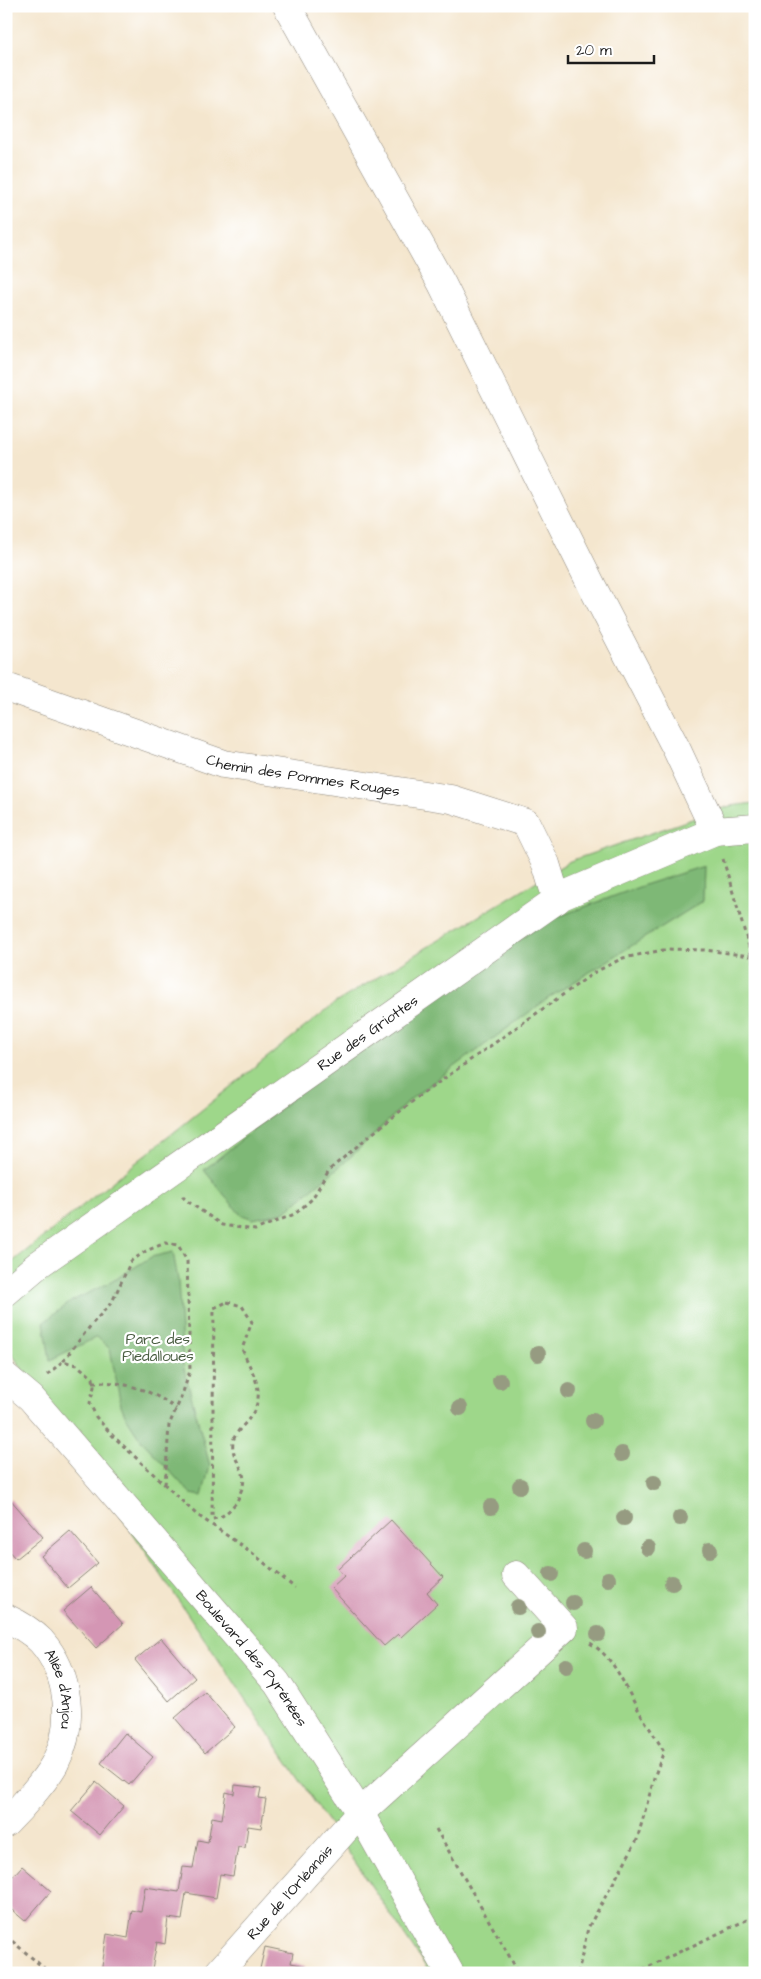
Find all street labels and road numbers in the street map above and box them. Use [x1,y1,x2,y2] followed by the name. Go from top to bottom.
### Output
[203,748,402,802] street label: Chemin des Pommes Rouges
[313,990,423,1076] street label: Rue des Griottes
[191,1585,313,1731] street label: Boulevard des Pyrénées
[39,1645,78,1731] street label: Allée d'Anjou
[242,1840,338,1944] street label: Rue de l'Orléanais

